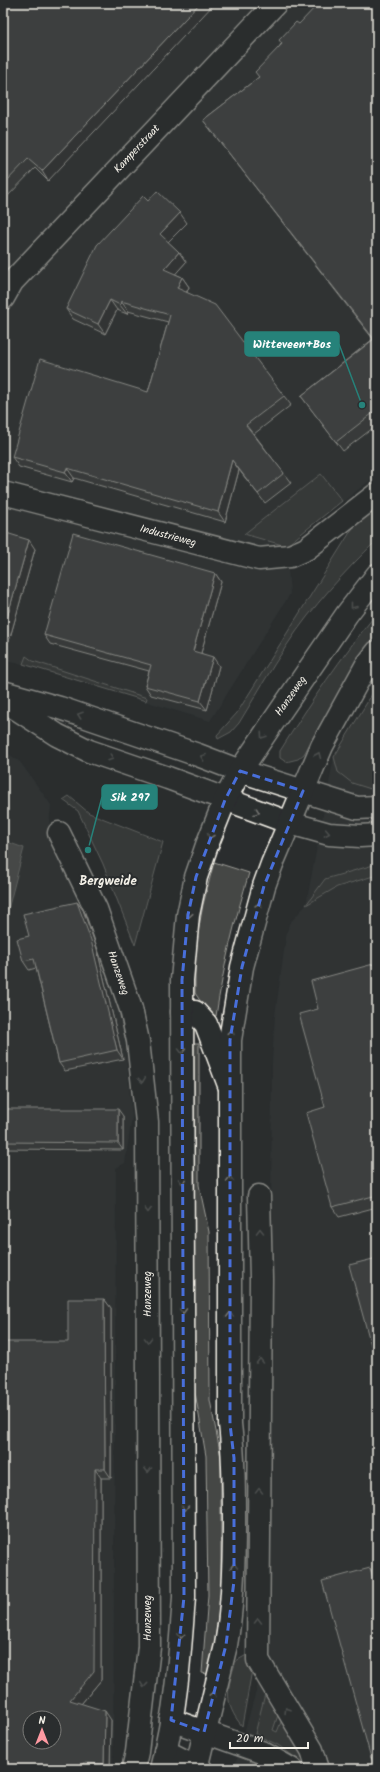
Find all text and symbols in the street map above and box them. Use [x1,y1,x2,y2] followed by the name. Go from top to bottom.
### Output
[109,120,165,178] street label: Kamperstraat
[245,332,339,356] callout: Witteveen+Bos
[253,335,332,354] text: Witteveen+Bos
[138,520,198,552] street label: Industrieweg
[351,601,358,608] one-way arrow
[271,672,311,720] street label: Hanzeweg
[77,712,84,720] one-way arrow
[260,732,268,739] one-way arrow
[314,752,322,759] one-way arrow
[107,754,114,762] one-way arrow
[200,754,207,762] one-way arrow
[102,785,157,809] callout: Sik 297
[110,788,150,807] text: Sik 297
[254,807,261,815] one-way arrow
[324,829,331,837] one-way arrow
[207,832,215,839] one-way arrow
[79,871,138,892] district label: Bergweide
[254,902,263,909] one-way arrow
[185,912,193,918] one-way arrow
[102,948,134,998] street label: Hanzeweg
[227,1029,235,1035] one-way arrow
[178,1048,186,1054] one-way arrow
[137,1077,146,1083] one-way arrow
[226,1176,234,1182] one-way arrow
[178,1178,186,1184] one-way arrow
[144,1207,152,1213] one-way arrow
[256,1228,264,1234] one-way arrow
[139,1271,157,1317] street label: Hanzeweg
[179,1308,187,1314] one-way arrow
[226,1312,234,1318] one-way arrow
[144,1337,152,1343] one-way arrow
[256,1358,264,1364] one-way arrow
[144,1467,152,1473] one-way arrow
[255,1488,263,1494] one-way arrow
[181,1505,189,1511] one-way arrow
[230,1563,238,1569] one-way arrow
[139,1595,157,1641] street label: Hanzeweg
[254,1618,262,1624] one-way arrow
[177,1633,186,1639] one-way arrow
[140,1682,149,1688] one-way arrow
[209,1691,217,1697] one-way arrow
[284,1707,292,1714] one-way arrow
[22,1710,62,1750] north arrow
[39,1712,46,1730] text: N
[230,1724,308,1750] scale bar
[236,1729,264,1748] text: 20 m

